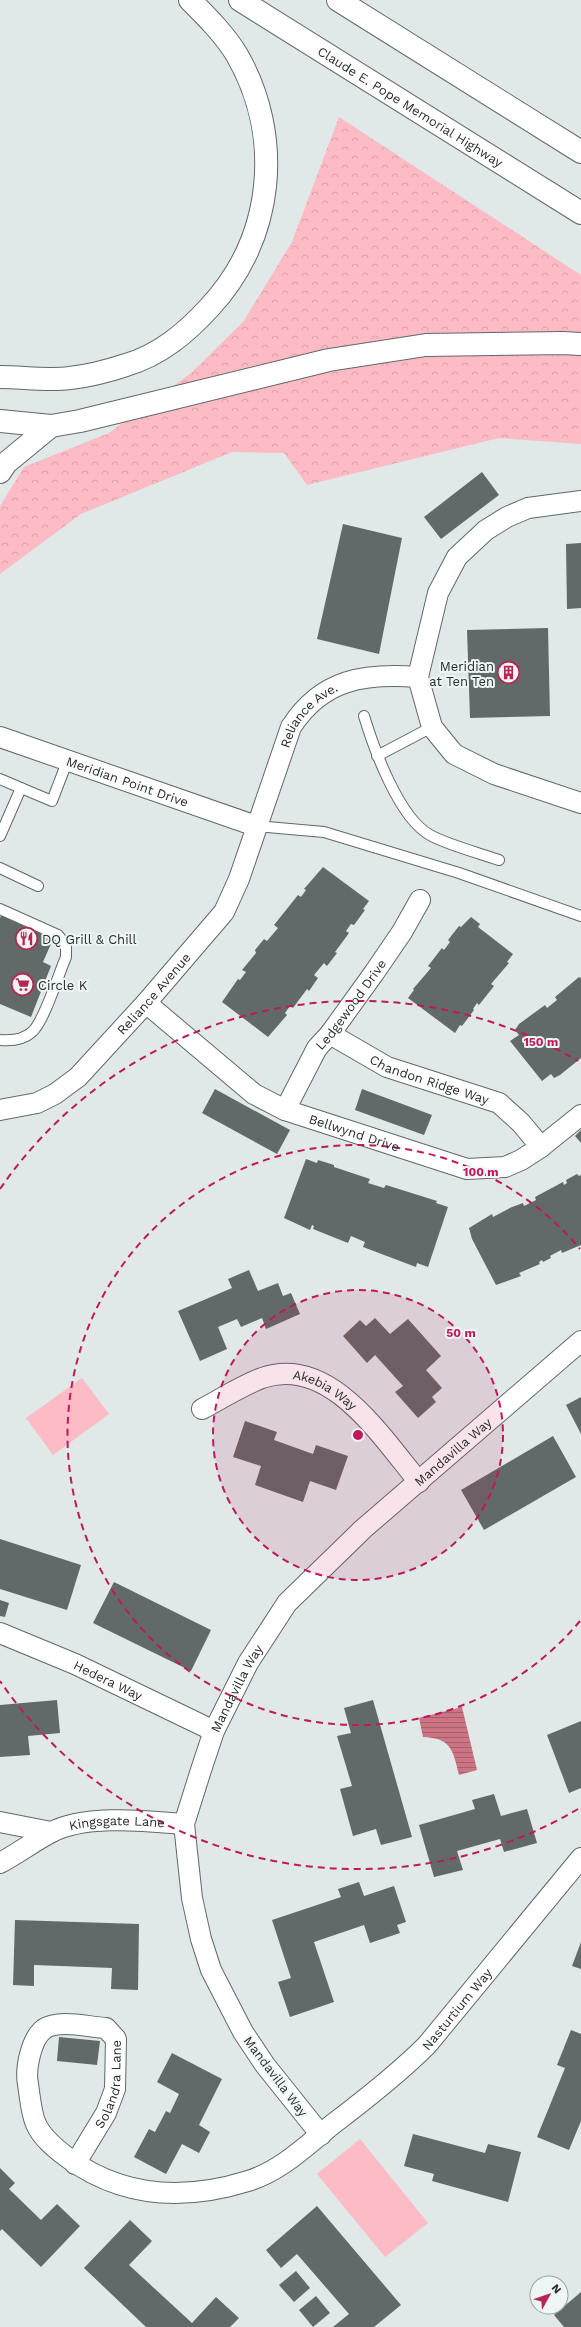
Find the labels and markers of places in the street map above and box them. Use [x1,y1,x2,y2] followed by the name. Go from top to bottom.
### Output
[429,659,494,689] place label: Meridian at Ten Ten
[496,660,522,686] building icon: Meridian at Ten Ten
[14,926,40,952] restaurant icon: DQ Grill & Chill
[42,932,137,947] place label: DQ Grill & Chill
[9,972,35,998] supermarket icon: Circle K
[38,978,88,993] place label: Circle K
[351,1428,365,1442] centre of rings

